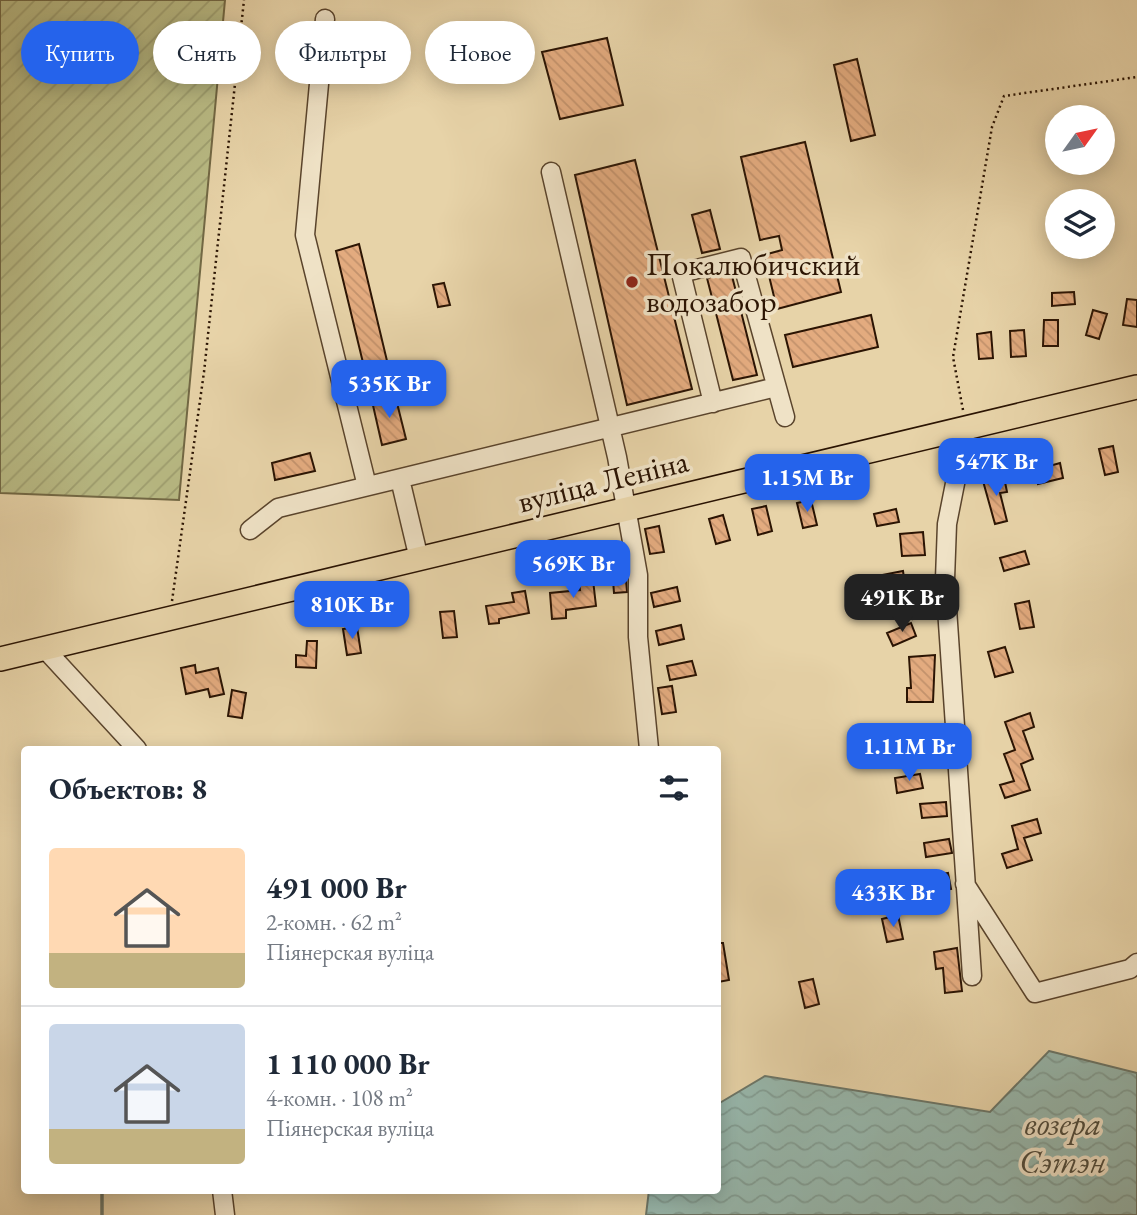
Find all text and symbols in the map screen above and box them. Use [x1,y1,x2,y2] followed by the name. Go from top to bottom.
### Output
[21,21,139,84] chip: Купить
[153,21,261,84] chip: Снять
[275,21,411,84] chip: Фильтры
[425,21,535,84] chip: Новое
[1045,105,1115,175] north arrow
[1045,105,1115,259] map controls
[1045,189,1115,259] button: layers
[646,243,861,322] place label: Покалюбичский водозабор
[624,274,640,290] marker: Покалюбичский водозабор
[324,360,454,420] pin: 535K Br
[347,368,431,398] text: 535K Br
[931,438,1061,498] pin: 547K Br
[513,439,693,522] street label: вуліца Леніна
[954,446,1038,476] text: 547K Br
[735,454,879,514] pin: 1.15M Br
[761,462,853,492] text: 1.15M Br
[508,540,638,600] pin: 569K Br
[531,548,615,578] text: 569K Br
[837,574,967,634] pin: 491K Br
[287,582,417,641] pin: 810K Br
[860,582,944,612] text: 491K Br
[310,589,394,619] text: 810K Br
[837,724,981,783] pin: 1.11M Br
[863,731,955,761] text: 1.11M Br
[49,769,207,808] text: Объектов: 8
[655,769,693,807] icon: filters
[266,868,407,907] text: 491 000 Br
[828,870,958,929] pin: 433K Br
[105,876,189,960] icon: home
[851,877,935,907] text: 433K Br
[266,907,402,937] text: 2-комн. · 62 m²
[266,937,434,967] text: Піянерская вуліца
[266,1044,430,1083] text: 1 110 000 Br
[105,1052,189,1136] icon: home
[266,1083,413,1113] text: 4-комн. · 108 m²
[1019,1102,1107,1183] water label: возера Сэтэн
[266,1113,434,1143] text: Піянерская вуліца

